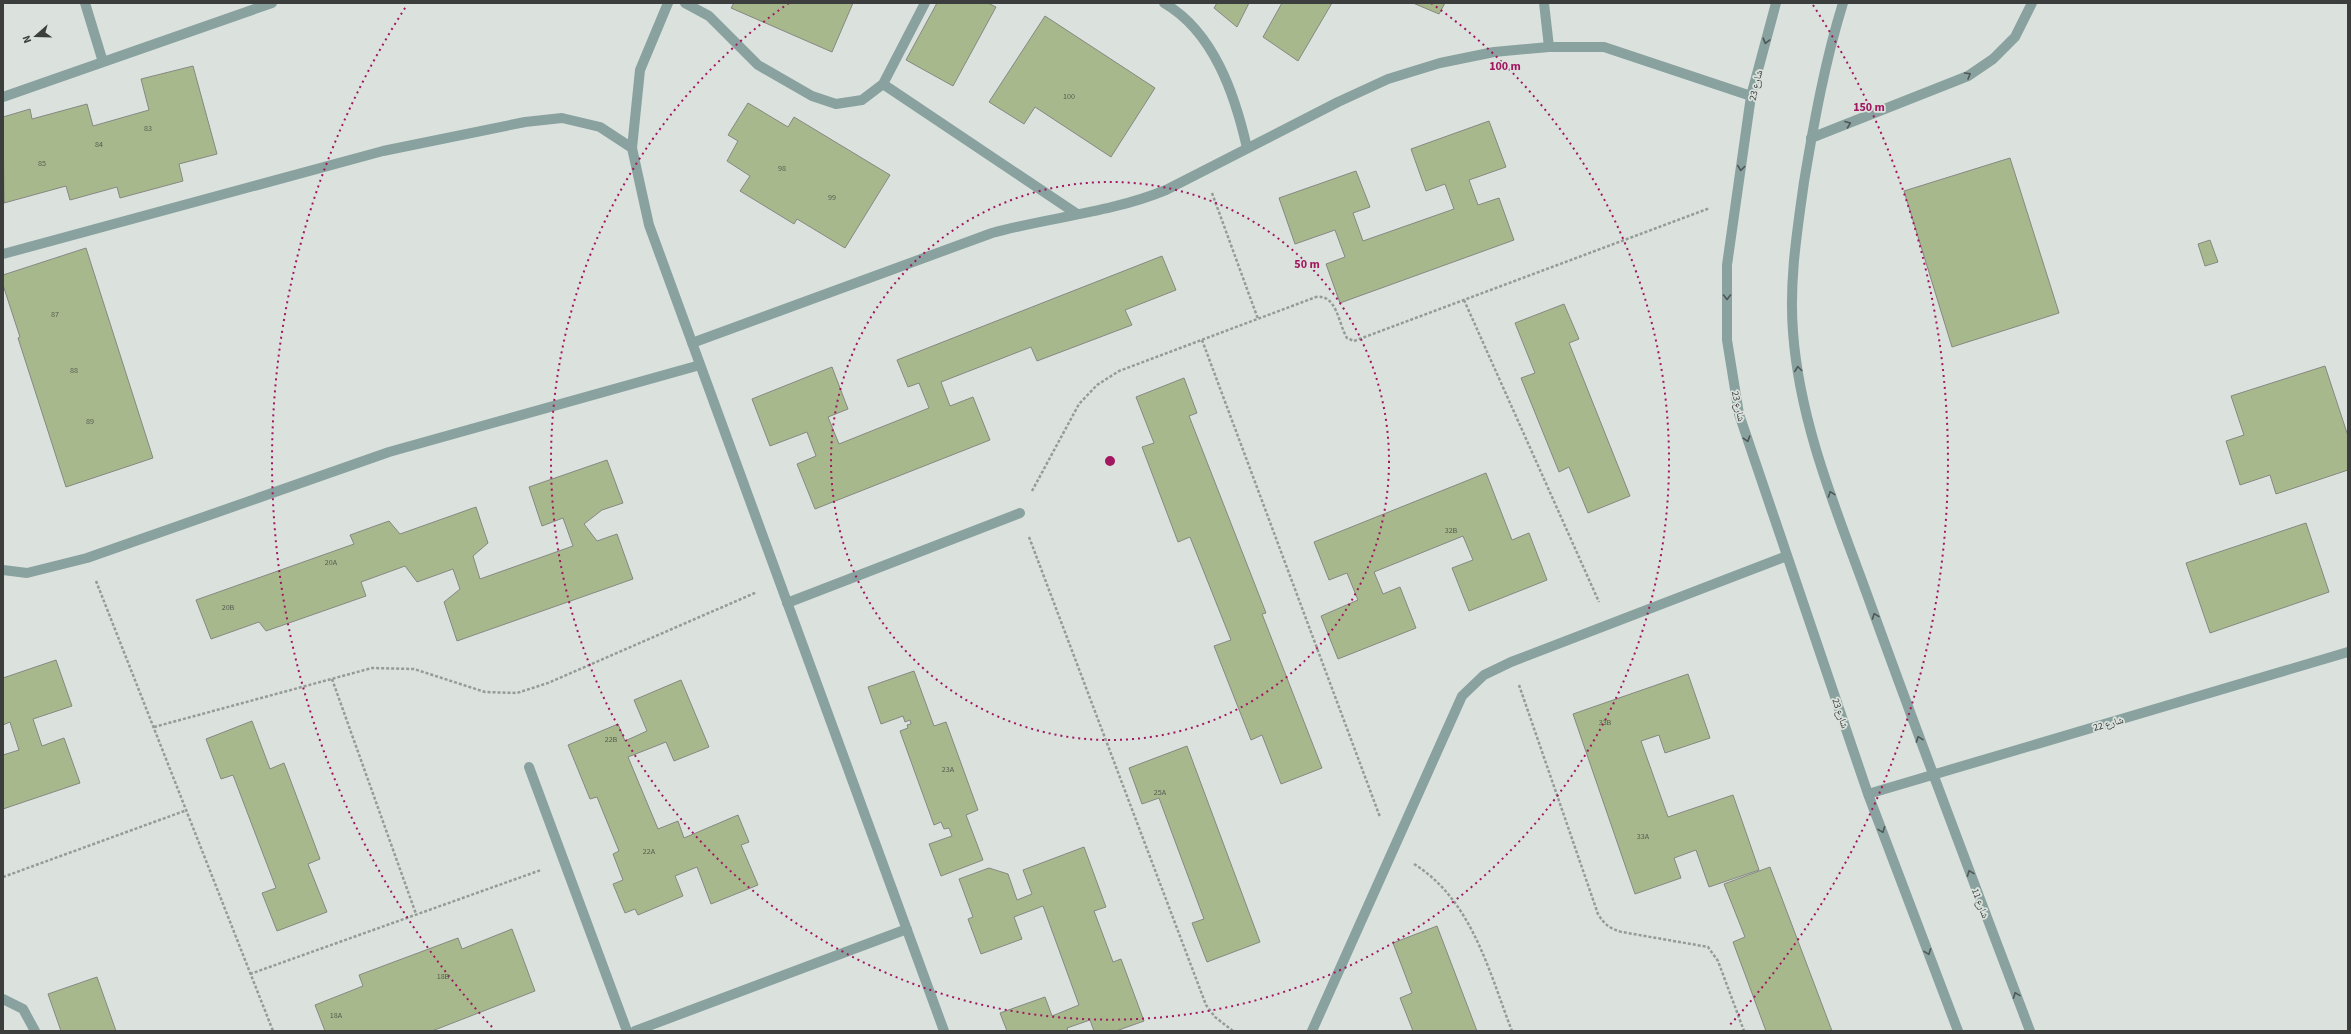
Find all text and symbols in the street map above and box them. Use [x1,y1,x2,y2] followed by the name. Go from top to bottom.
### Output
[16,16,56,56] north arrow
[19,33,35,45] text: N
[1762,37,1771,44] one-way arrow
[1489,58,1521,75] text: 100 m
[1746,68,1766,102] street label: شارع 23
[1964,72,1971,80] one-way arrow
[1063,91,1075,102] house number: 100
[1853,99,1885,116] text: 150 m
[1844,120,1851,128] one-way arrow
[144,123,152,134] house number: 83
[95,139,103,150] house number: 84
[38,158,46,169] house number: 85
[778,163,786,174] house number: 98
[1737,165,1746,171] one-way arrow
[828,192,836,203] house number: 99
[1294,256,1320,273] text: 50 m
[1723,294,1731,300] one-way arrow
[51,309,59,320] house number: 87
[70,365,78,376] house number: 88
[1794,365,1803,372] one-way arrow
[1728,390,1748,423] street label: شارع 23
[86,416,94,427] house number: 89
[1742,435,1751,442] one-way arrow
[1103,454,1117,468] centre of rings
[1827,491,1835,498] one-way arrow
[1445,525,1458,536] house number: 32B
[325,557,338,568] house number: 20A
[222,602,235,613] house number: 20B
[1871,613,1880,620] one-way arrow
[1828,696,1852,731] street label: شارع 23
[2091,713,2125,735] street label: شارع 22
[1599,717,1612,728] house number: 33B
[605,734,618,745] house number: 22B
[1916,735,1924,742] one-way arrow
[942,764,955,775] house number: 23A
[1154,787,1167,798] house number: 25A
[1877,827,1885,834] one-way arrow
[1637,831,1650,842] house number: 33A
[643,846,656,857] house number: 22A
[1966,870,1974,877] one-way arrow
[1968,886,1992,921] street label: شارع 11
[1924,948,1932,955] one-way arrow
[437,971,450,982] house number: 18B
[2013,991,2021,998] one-way arrow
[330,1010,343,1021] house number: 18A

